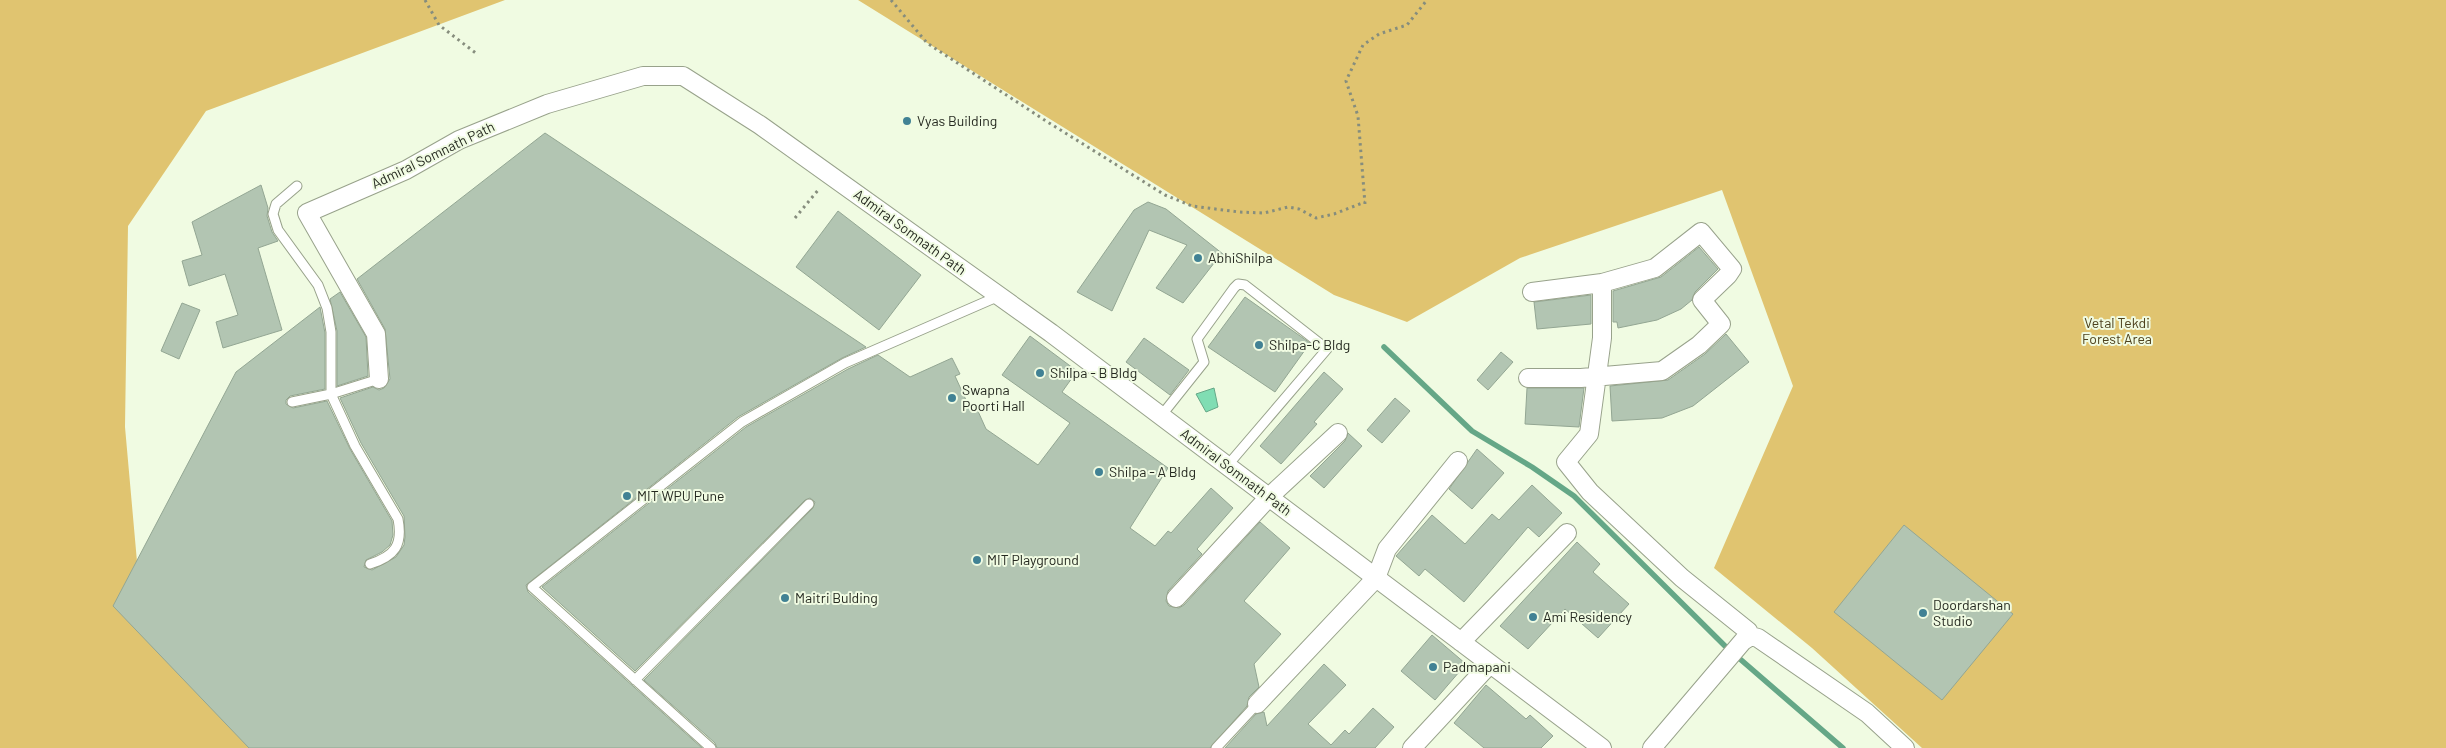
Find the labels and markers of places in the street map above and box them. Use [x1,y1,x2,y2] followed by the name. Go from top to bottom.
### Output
[917,112,997,129] place label: Vyas Building
[901,115,913,127] marker: Vyas Building
[1208,249,1273,266] place label: AbhiShilpa
[1192,252,1204,264] marker: AbhiShilpa
[1269,336,1350,353] place label: Shilpa-C Bldg
[1253,339,1265,351] marker: Shilpa-C Bldg
[1050,364,1137,381] place label: Shilpa - B Bldg
[1034,367,1046,379] marker: Shilpa - B Bldg
[962,381,1025,414] place label: Swapna Poorti Hall
[946,392,958,404] marker: Swapna Poorti Hall
[1109,463,1196,480] place label: Shilpa - A Bldg
[1093,466,1105,478] marker: Shilpa - A Bldg
[637,487,724,504] place label: MIT WPU Pune
[621,490,633,502] marker: MIT WPU Pune
[987,551,1079,568] place label: MIT Playground
[971,554,983,566] marker: MIT Playground
[795,589,878,606] place label: Maitri Bulding
[779,592,791,604] marker: Maitri Bulding
[1933,596,2011,629] place label: Doordarshan Studio
[1917,607,1929,619] marker: Doordarshan Studio
[1543,608,1632,625] place label: Ami Residency
[1527,611,1539,623] marker: Ami Residency
[1443,658,1511,675] place label: Padmapani
[1427,661,1439,673] marker: Padmapani

